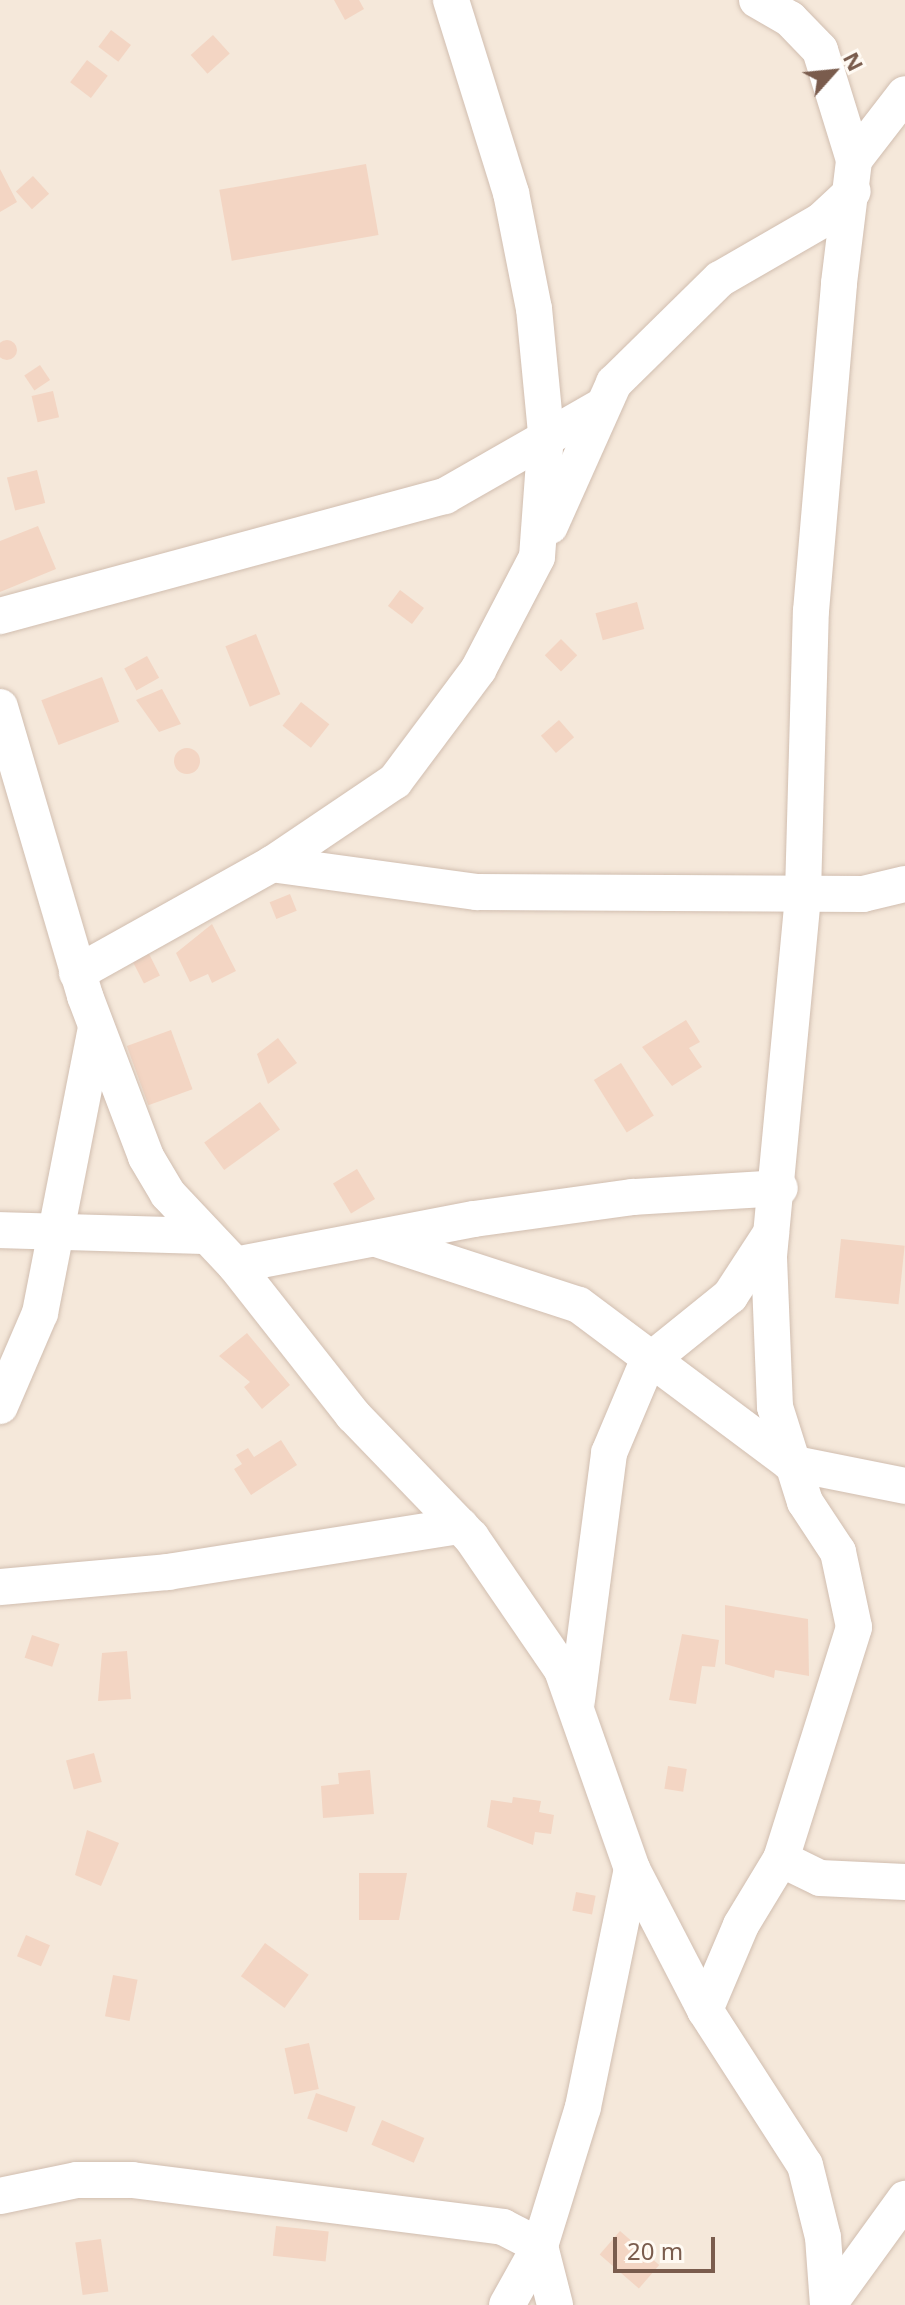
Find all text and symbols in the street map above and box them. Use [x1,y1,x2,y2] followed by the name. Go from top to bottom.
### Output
[793,32,873,112] north arrow
[837,46,872,76] text: N
[617,2221,719,2271] scale bar
[627,2234,683,2267] text: 20 m

